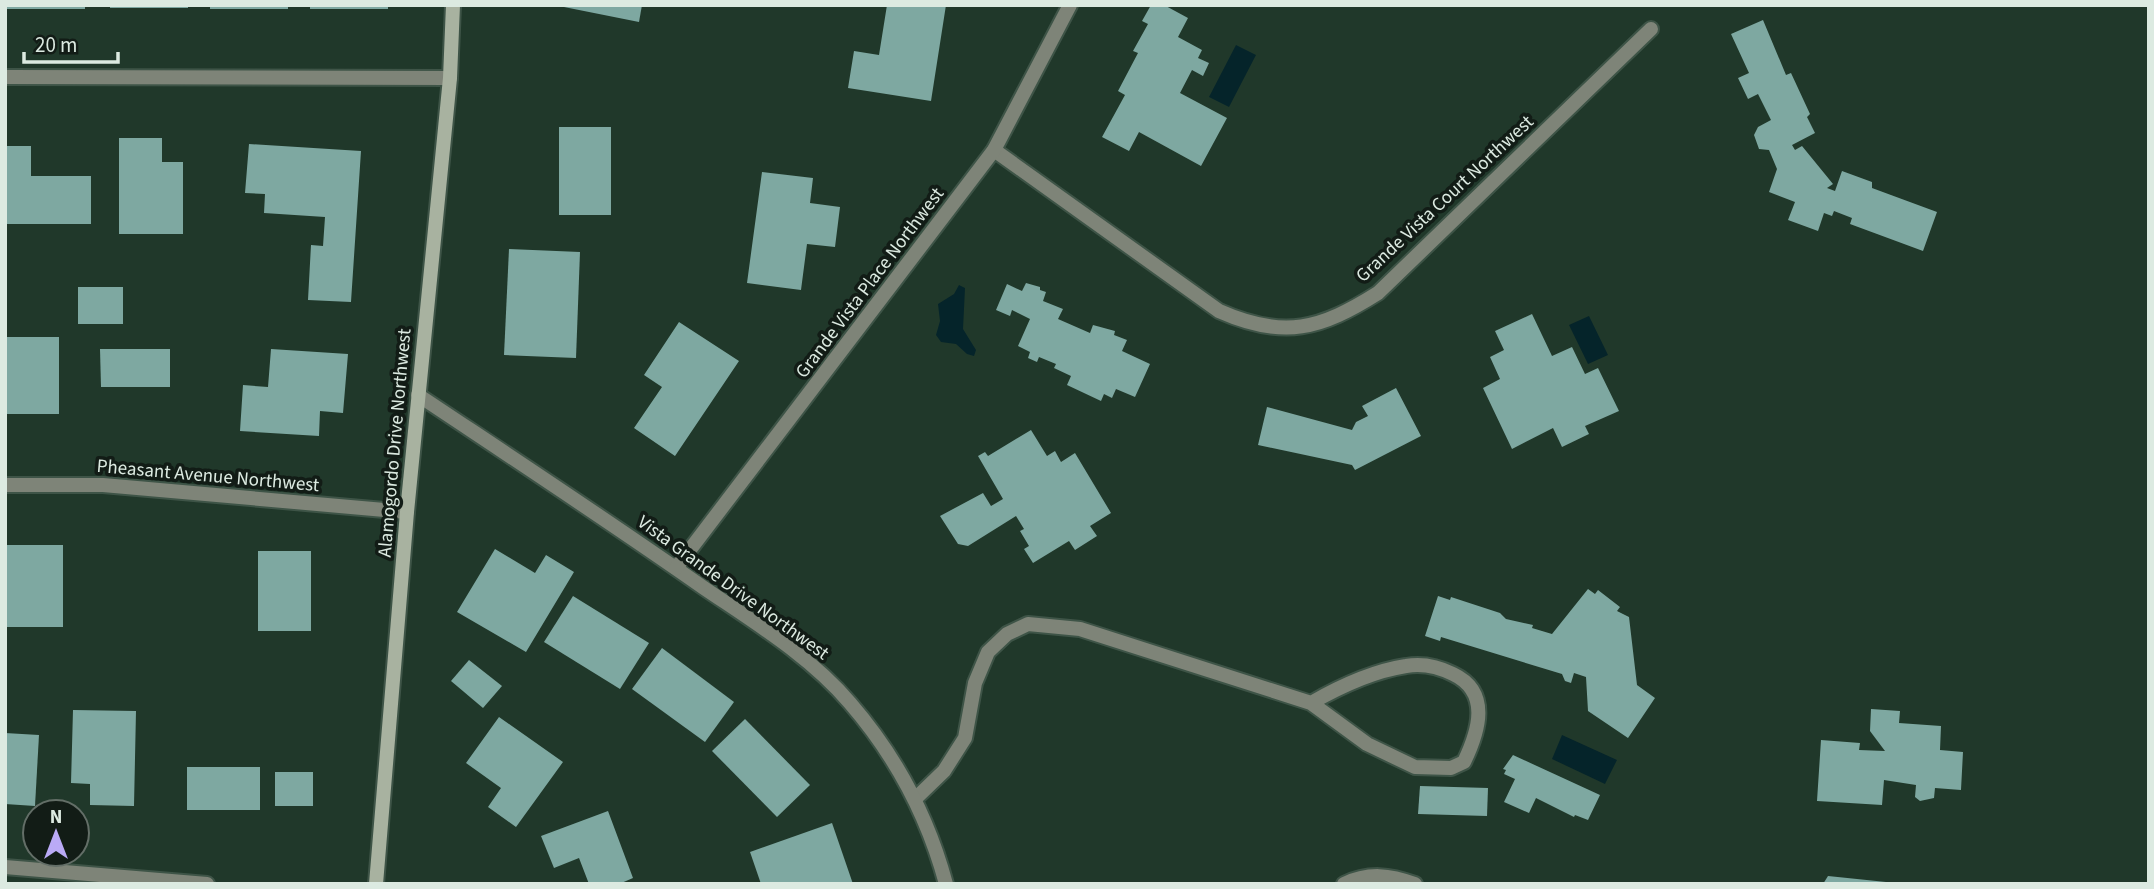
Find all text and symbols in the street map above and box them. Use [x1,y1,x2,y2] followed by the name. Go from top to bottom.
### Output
[24,21,119,65] scale bar
[35,30,77,60] text: 20 m
[1350,109,1540,289] street label: Grande Vista Court Northwest
[789,182,951,384] street label: Grande Vista Place Northwest
[372,327,418,558] street label: Alamogordo Drive Northwest
[96,453,321,499] street label: Pheasant Avenue Northwest
[632,509,835,667] street label: Vista Grande Drive Northwest
[21,798,91,868] north arrow
[50,804,62,831] text: N

